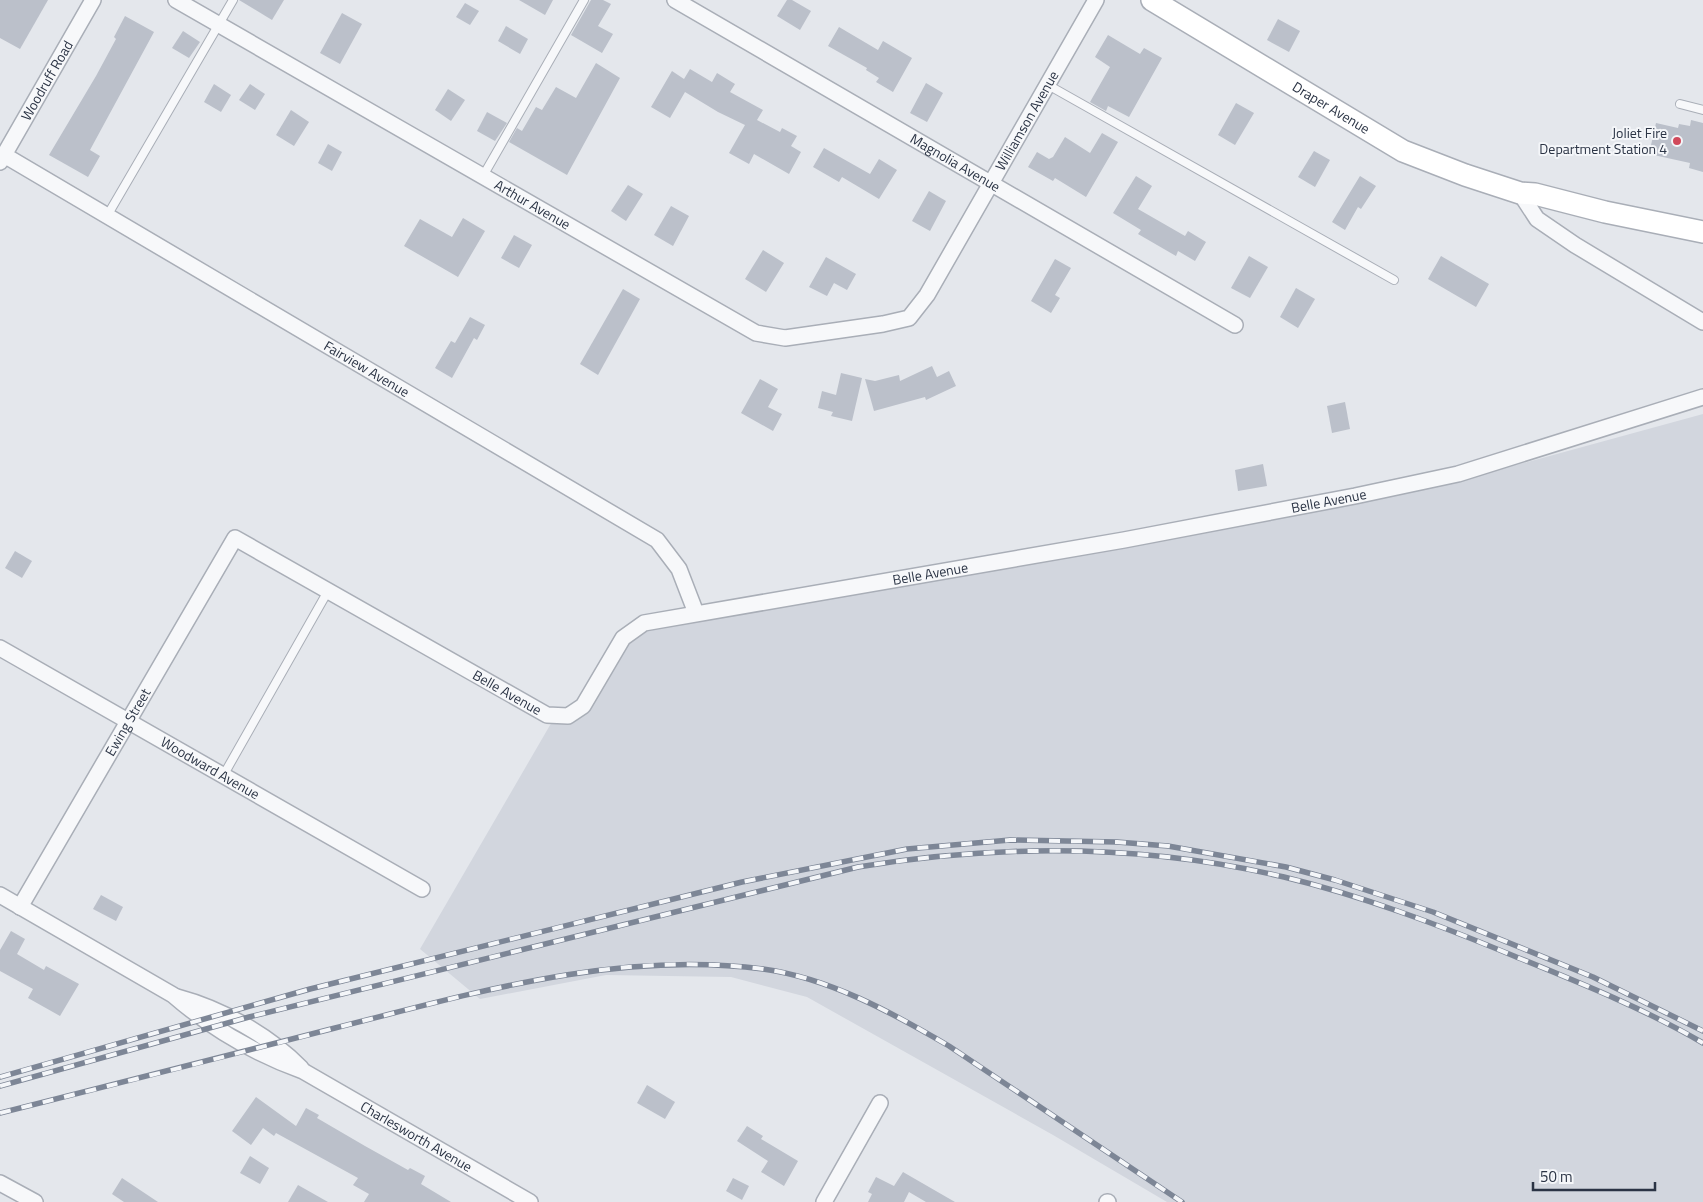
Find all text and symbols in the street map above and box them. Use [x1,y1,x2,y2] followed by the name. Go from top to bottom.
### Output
[15,36,78,124] street label: Woodruff Road
[989,67,1063,174] street label: Williamson Avenue
[1289,76,1374,139] street label: Draper Avenue
[1539,122,1667,159] place label: Joliet Fire Department Station 4
[906,128,1004,197] street label: Magnolia Avenue
[1671,135,1683,147] marker: Joliet Fire Department Station 4
[491,174,575,234] street label: Arthur Avenue
[320,335,414,402] street label: Fairview Avenue
[1289,483,1368,518] street label: Belle Avenue
[891,556,969,590] street label: Belle Avenue
[469,664,546,720] street label: Belle Avenue
[99,684,155,760] street label: Ewing Street
[157,731,264,804] street label: Woodward Avenue
[357,1095,476,1177] street label: Charlesworth Avenue
[1533,1160,1656,1192] scale bar
[1540,1165,1573,1188] text: 50 m

